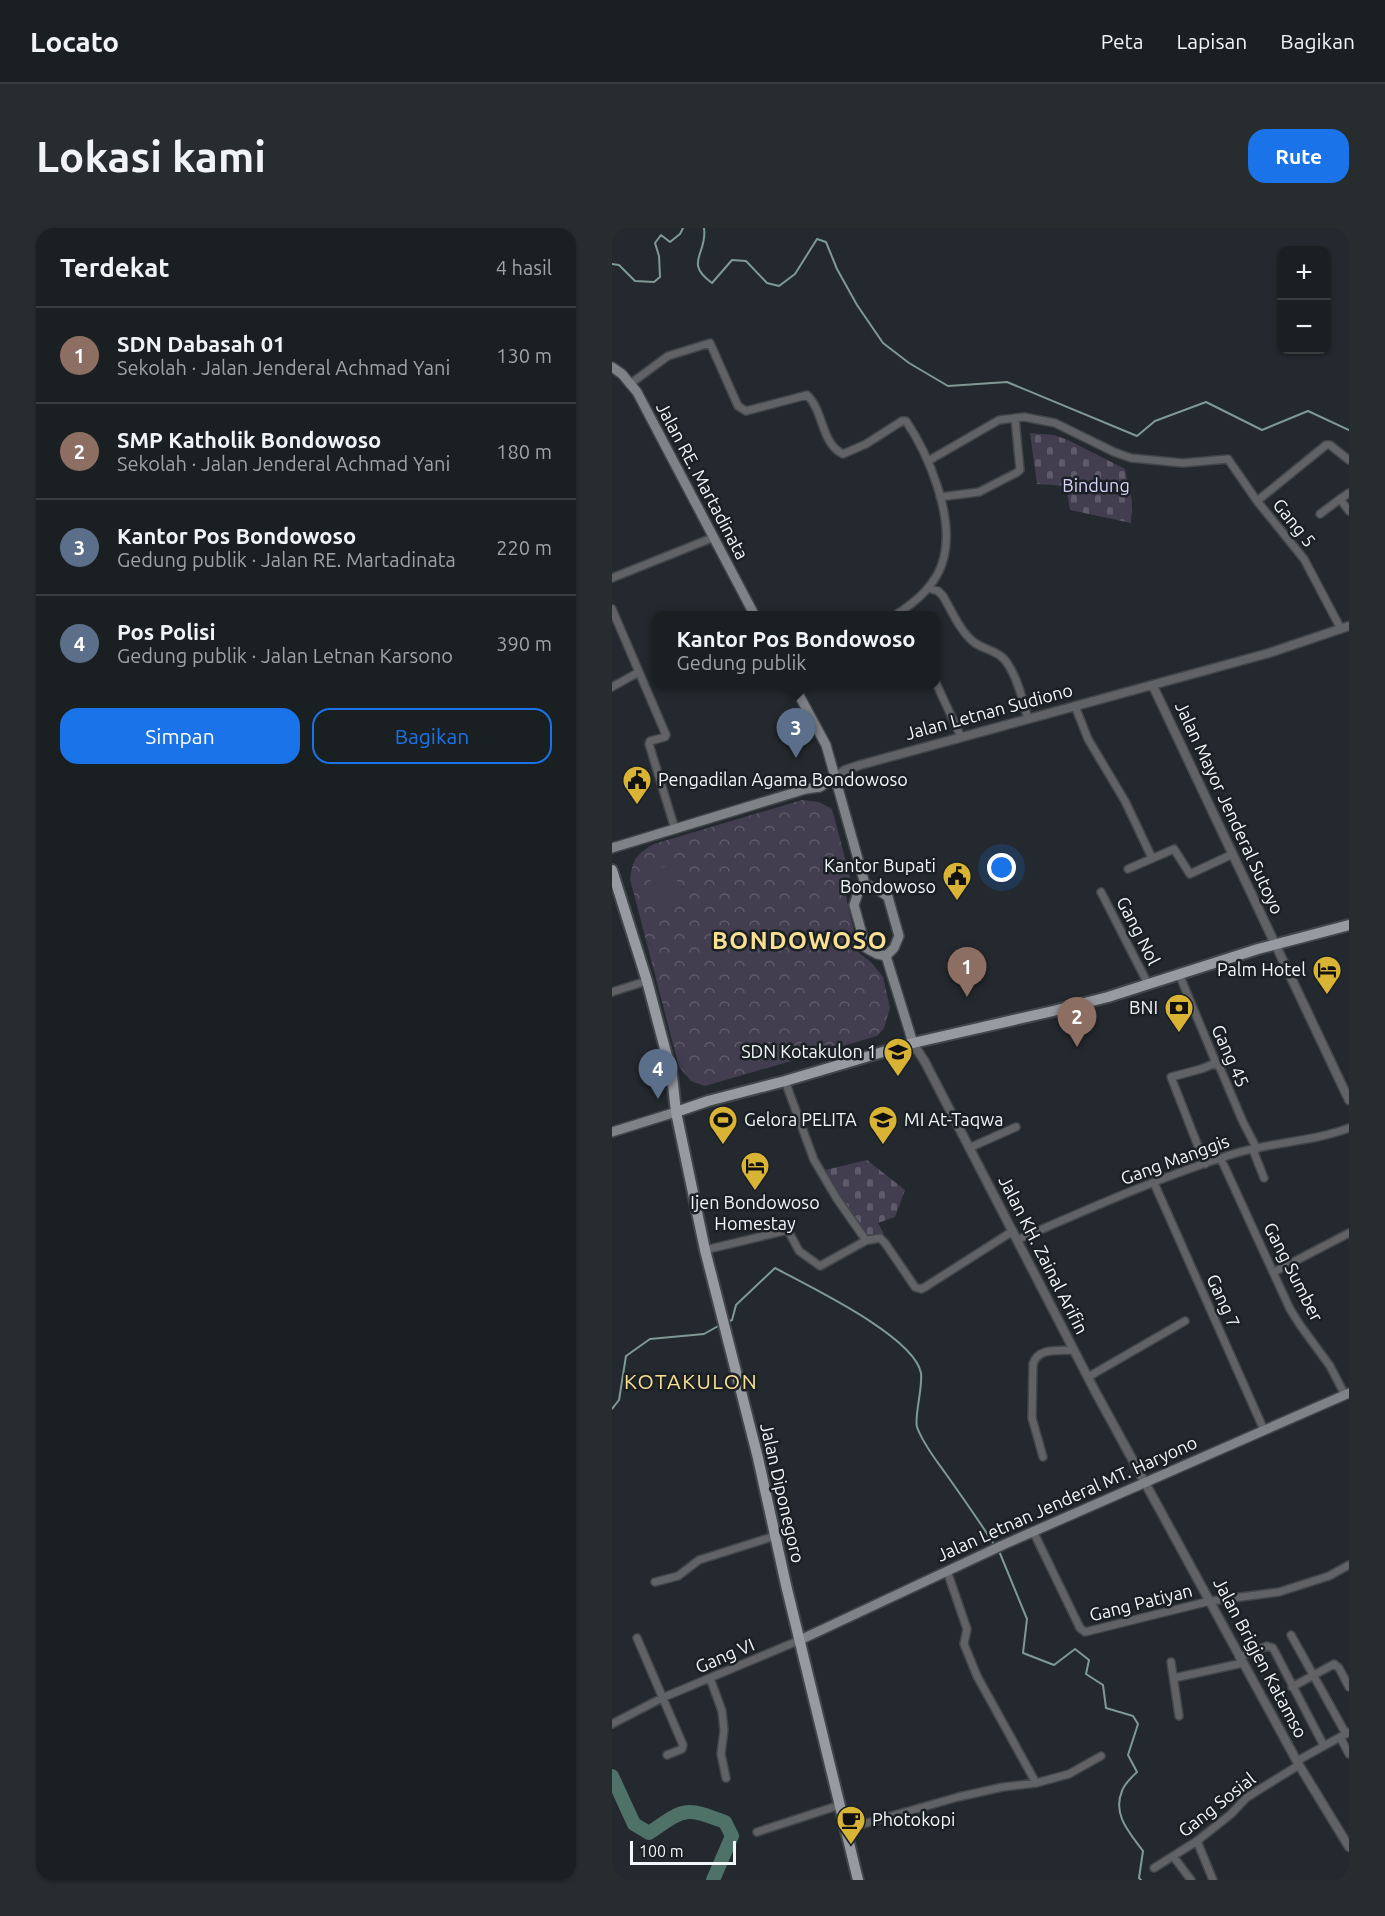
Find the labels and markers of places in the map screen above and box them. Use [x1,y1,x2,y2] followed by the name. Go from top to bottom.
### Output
[776,708,816,758] pin: 3
[621,764,653,806] public building icon: Pengadilan Agama Bondowoso
[658,769,908,789] place label: Pengadilan Agama Bondowoso
[824,855,936,896] place label: Kantor Bupati Bondowoso
[941,860,973,902] public building icon: Kantor Bupati Bondowoso
[948,948,986,997] pin: 1
[1311,954,1343,996] hotel icon: Palm Hotel
[1217,959,1306,979] place label: Palm Hotel
[1163,992,1195,1034] bank icon: BNI
[1129,997,1158,1017] place label: BNI
[1058,998,1096,1047] pin: 2
[882,1036,914,1078] school or university icon: SDN Kotakulon 1
[741,1041,877,1061] place label: SDN Kotakulon 1
[638,1050,678,1099] pin: 4
[707,1104,739,1146] sports icon: Gelora PELITA
[867,1104,899,1146] school or university icon: MI At-Taqwa
[744,1109,857,1129] place label: Gelora PELITA
[904,1109,1003,1129] place label: MI At-Taqwa
[739,1150,771,1192] hotel icon: Ijen Bondowoso Homestay
[690,1192,820,1233] place label: Ijen Bondowoso Homestay
[835,1804,867,1846] cafe icon: Photokopi
[872,1809,955,1829] place label: Photokopi

